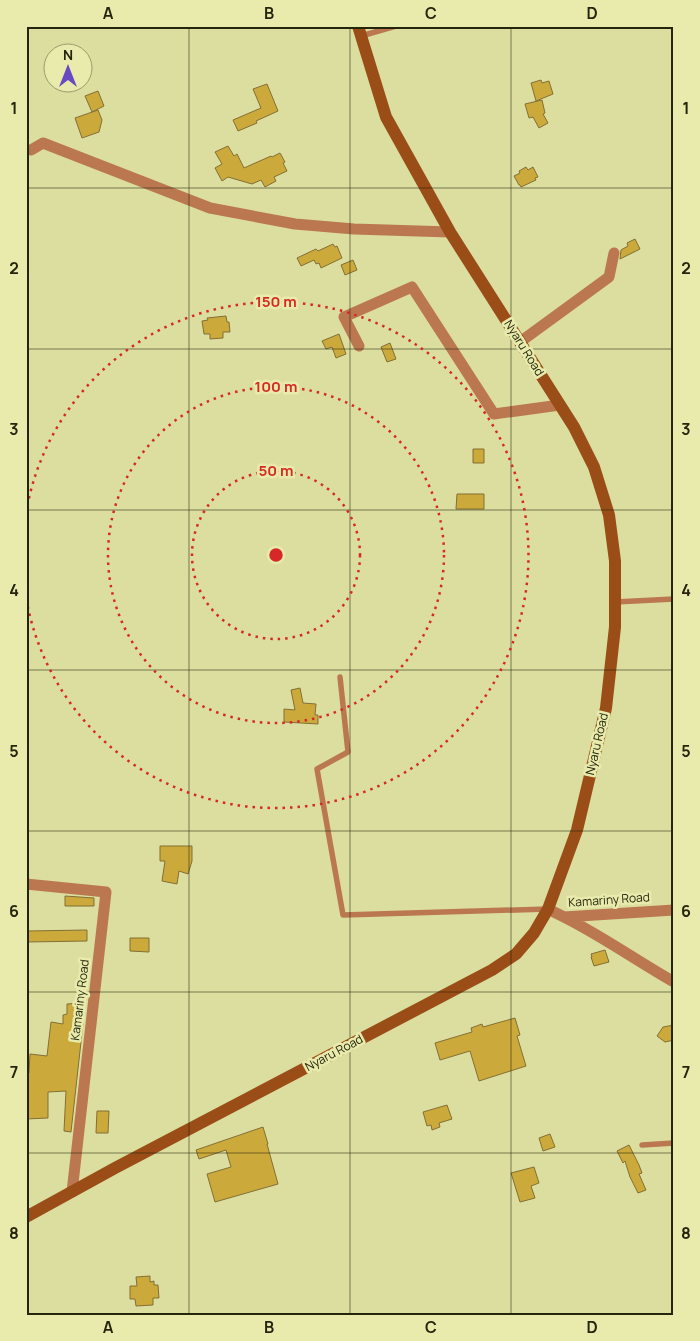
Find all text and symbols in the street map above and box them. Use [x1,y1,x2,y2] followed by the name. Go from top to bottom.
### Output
[103,2,114,24] text: A
[264,2,274,24] text: B
[425,2,437,24] text: C
[586,2,598,24] text: D
[42,42,92,92] north arrow
[63,45,73,64] text: N
[10,97,18,119] text: 1
[682,97,690,119] text: 1
[9,257,19,279] text: 2
[681,257,691,279] text: 2
[255,291,297,312] text: 150 m
[500,316,548,379] street label: Nyaru Road
[255,376,297,397] text: 100 m
[9,418,19,440] text: 3
[681,418,691,440] text: 3
[258,460,294,481] text: 50 m
[267,546,285,564] centre of rings
[9,579,19,601] text: 4
[681,579,691,601] text: 4
[581,711,612,777] street label: Nyaru Road
[9,740,19,762] text: 5
[681,740,691,762] text: 5
[568,888,650,911] street label: Kamariny Road
[9,900,19,922] text: 6
[681,900,691,922] text: 6
[66,958,93,1042] street label: Kamariny Road
[302,1030,366,1075] street label: Nyaru Road
[10,1061,18,1083] text: 7
[682,1061,690,1083] text: 7
[9,1222,19,1244] text: 8
[681,1222,691,1244] text: 8
[103,1316,114,1338] text: A
[264,1316,274,1338] text: B
[425,1316,437,1338] text: C
[586,1316,598,1338] text: D

